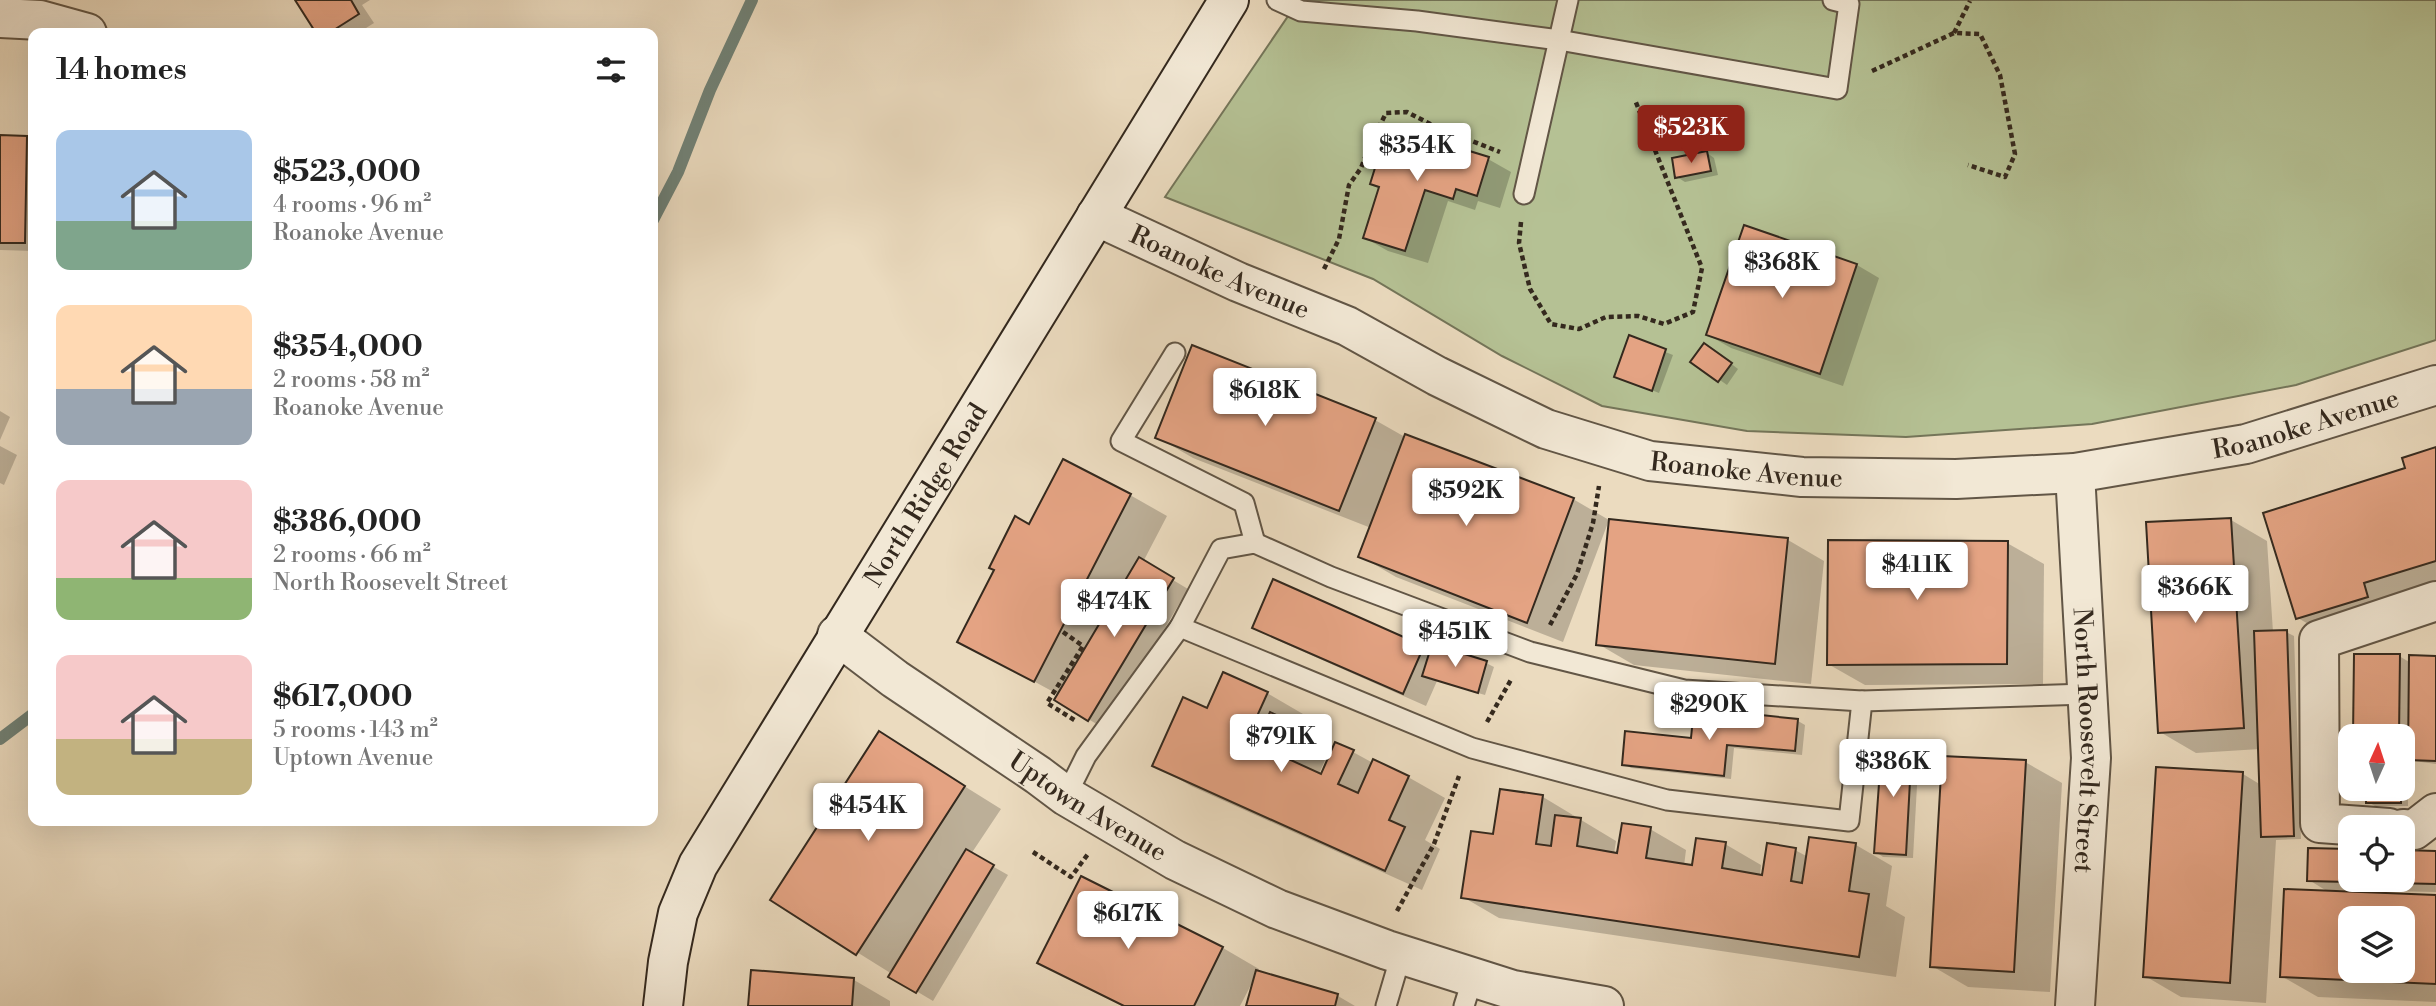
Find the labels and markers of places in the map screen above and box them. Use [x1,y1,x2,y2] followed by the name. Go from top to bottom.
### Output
[1642,106,1740,165] pin: $523K
[1368,124,1466,183] pin: $354K
[1733,240,1831,300] pin: $368K
[1216,368,1314,428] pin: $618K
[1417,468,1515,528] pin: $592K
[1868,542,1966,602] pin: $411K
[2146,566,2244,625] pin: $366K
[1065,580,1163,639] pin: $474K
[1406,610,1504,669] pin: $451K
[1660,682,1758,742] pin: $290K
[1232,714,1330,774] pin: $791K
[1844,740,1942,799] pin: $386K
[819,784,917,843] pin: $454K
[1079,892,1177,951] pin: $617K

